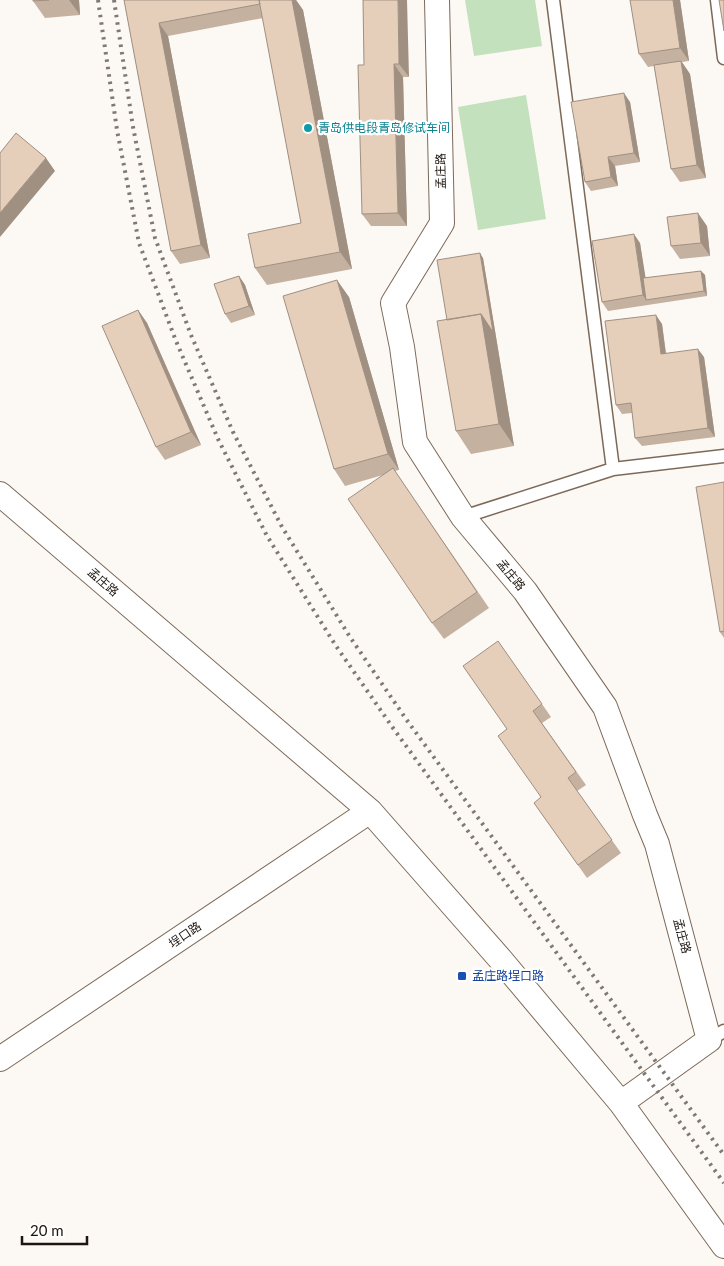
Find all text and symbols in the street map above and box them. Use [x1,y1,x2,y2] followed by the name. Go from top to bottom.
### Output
[318,120,450,135] place label: 青岛供电段青岛修试车间
[302,122,314,134] marker: 青岛供电段青岛修试车间
[433,153,448,189] street label: 孟庄路
[494,556,529,593] street label: 孟庄路
[85,564,122,599] street label: 孟庄路
[671,917,694,955] street label: 孟庄路
[166,918,204,951] street label: 埕口路
[472,968,544,983] place label: 孟庄路埕口路
[456,970,468,982] marker: 孟庄路埕口路
[22,1214,88,1246] scale bar
[30,1221,64,1239] text: 20 m

